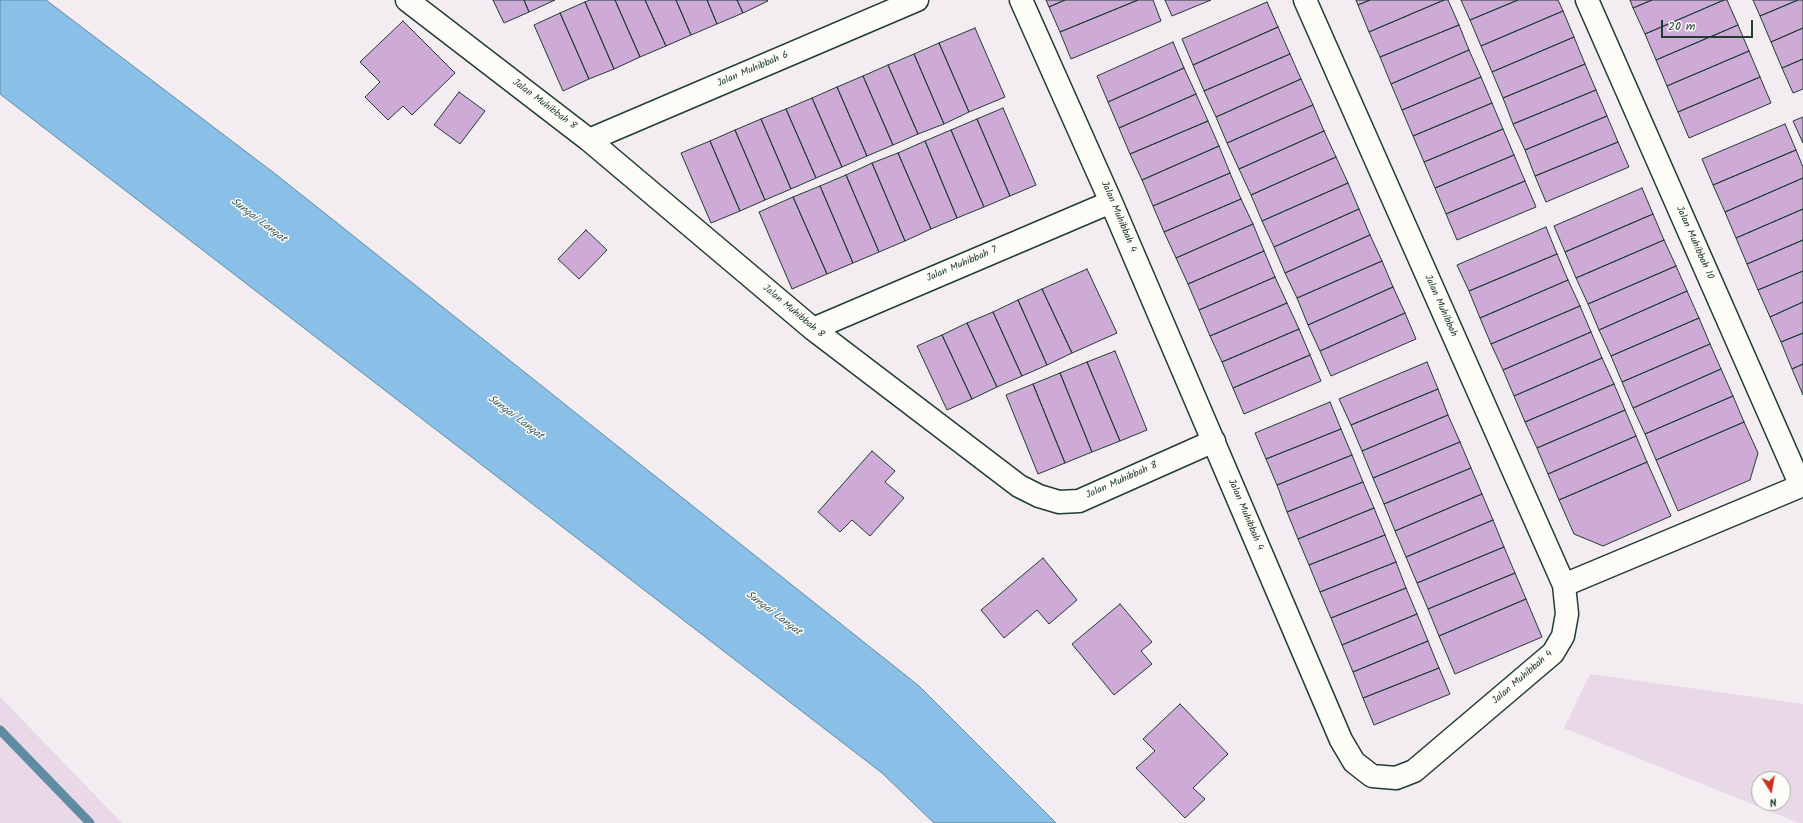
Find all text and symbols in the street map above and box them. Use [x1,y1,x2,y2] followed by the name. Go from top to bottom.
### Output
[1663,12,1755,38] scale bar
[1668,17,1695,36] text: 20 m
[715,50,791,90] street label: Jalan Muhibbah 6
[510,77,578,133] street label: Jalan Muhibbah 8
[1098,180,1138,254] street label: Jalan Muhibbah 4
[228,196,288,246] water label: Sungai Langat
[1672,204,1716,282] street label: Jalan Muhibbah 10
[925,245,999,285] street label: Jalan Muhibbah 7
[1421,273,1459,339] street label: Jalan Muhibbah
[760,283,826,341] street label: Jalan Muhibbah 8
[485,393,545,443] water label: Sungai Langat
[1084,460,1160,502] street label: Jalan Muhibbah 8
[1225,478,1265,552] street label: Jalan Muhibbah 4
[743,589,803,639] water label: Sungai Langat
[1490,648,1556,708] street label: Jalan Muhibbah 4
[1751,771,1791,811] north arrow
[1768,792,1778,811] text: N

